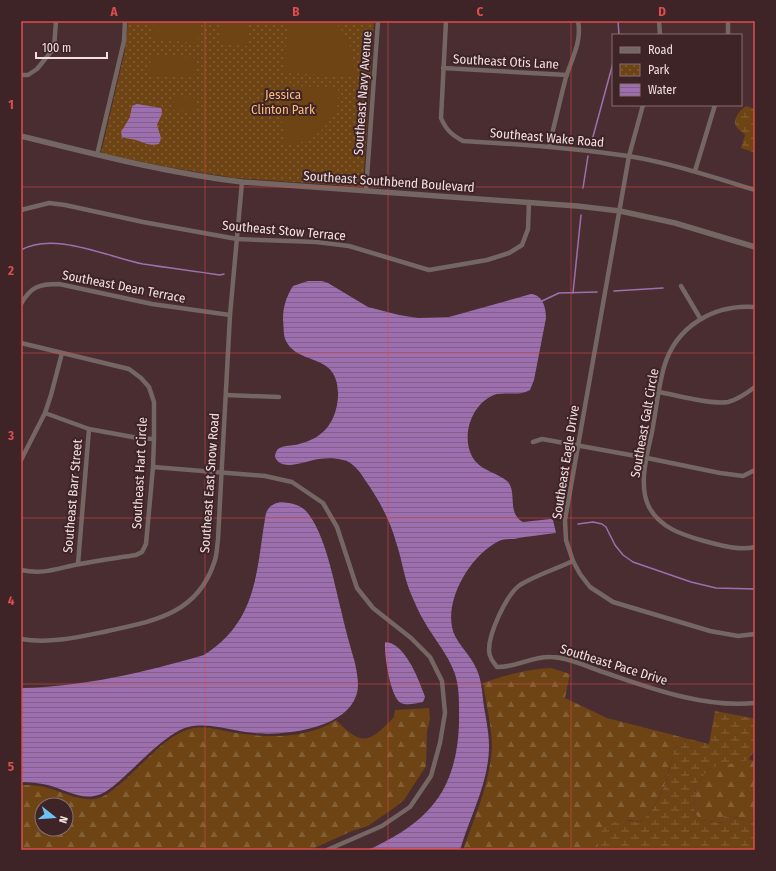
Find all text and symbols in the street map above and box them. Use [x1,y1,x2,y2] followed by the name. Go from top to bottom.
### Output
[109,4,118,19] text: A
[292,4,300,19] text: B
[477,4,484,19] text: C
[658,4,666,19] text: D
[351,30,374,156] street label: Southeast Navy Avenue
[36,34,107,60] scale bar
[612,34,742,106] legend
[42,41,71,55] text: 100 m
[648,43,673,57] text: Road
[453,51,559,72] street label: Southeast Otis Lane
[648,63,670,77] text: Park
[648,83,677,97] text: Water
[251,87,316,117] park label: Jessica Clinton Park
[8,97,14,112] text: 1
[489,125,605,150] street label: Southeast Wake Road
[303,168,475,195] street label: Southeast Southbend Boulevard
[222,218,346,243] street label: Southeast Stow Terrace
[7,263,14,278] text: 2
[61,267,187,306] street label: Southeast Dean Terrace
[628,367,661,479] street label: Southeast Galt Circle
[549,404,582,520] street label: Southeast Eagle Drive
[197,412,222,554] street label: Southeast East Snow Road
[129,417,150,529] street label: Southeast Hart Circle
[7,428,14,443] text: 3
[60,438,85,554] street label: Southeast Barr Street
[8,593,15,608] text: 4
[558,641,669,688] street label: Southeast Pace Drive
[8,759,14,774] text: 5
[34,797,74,837] north arrow
[56,815,70,825] text: N

